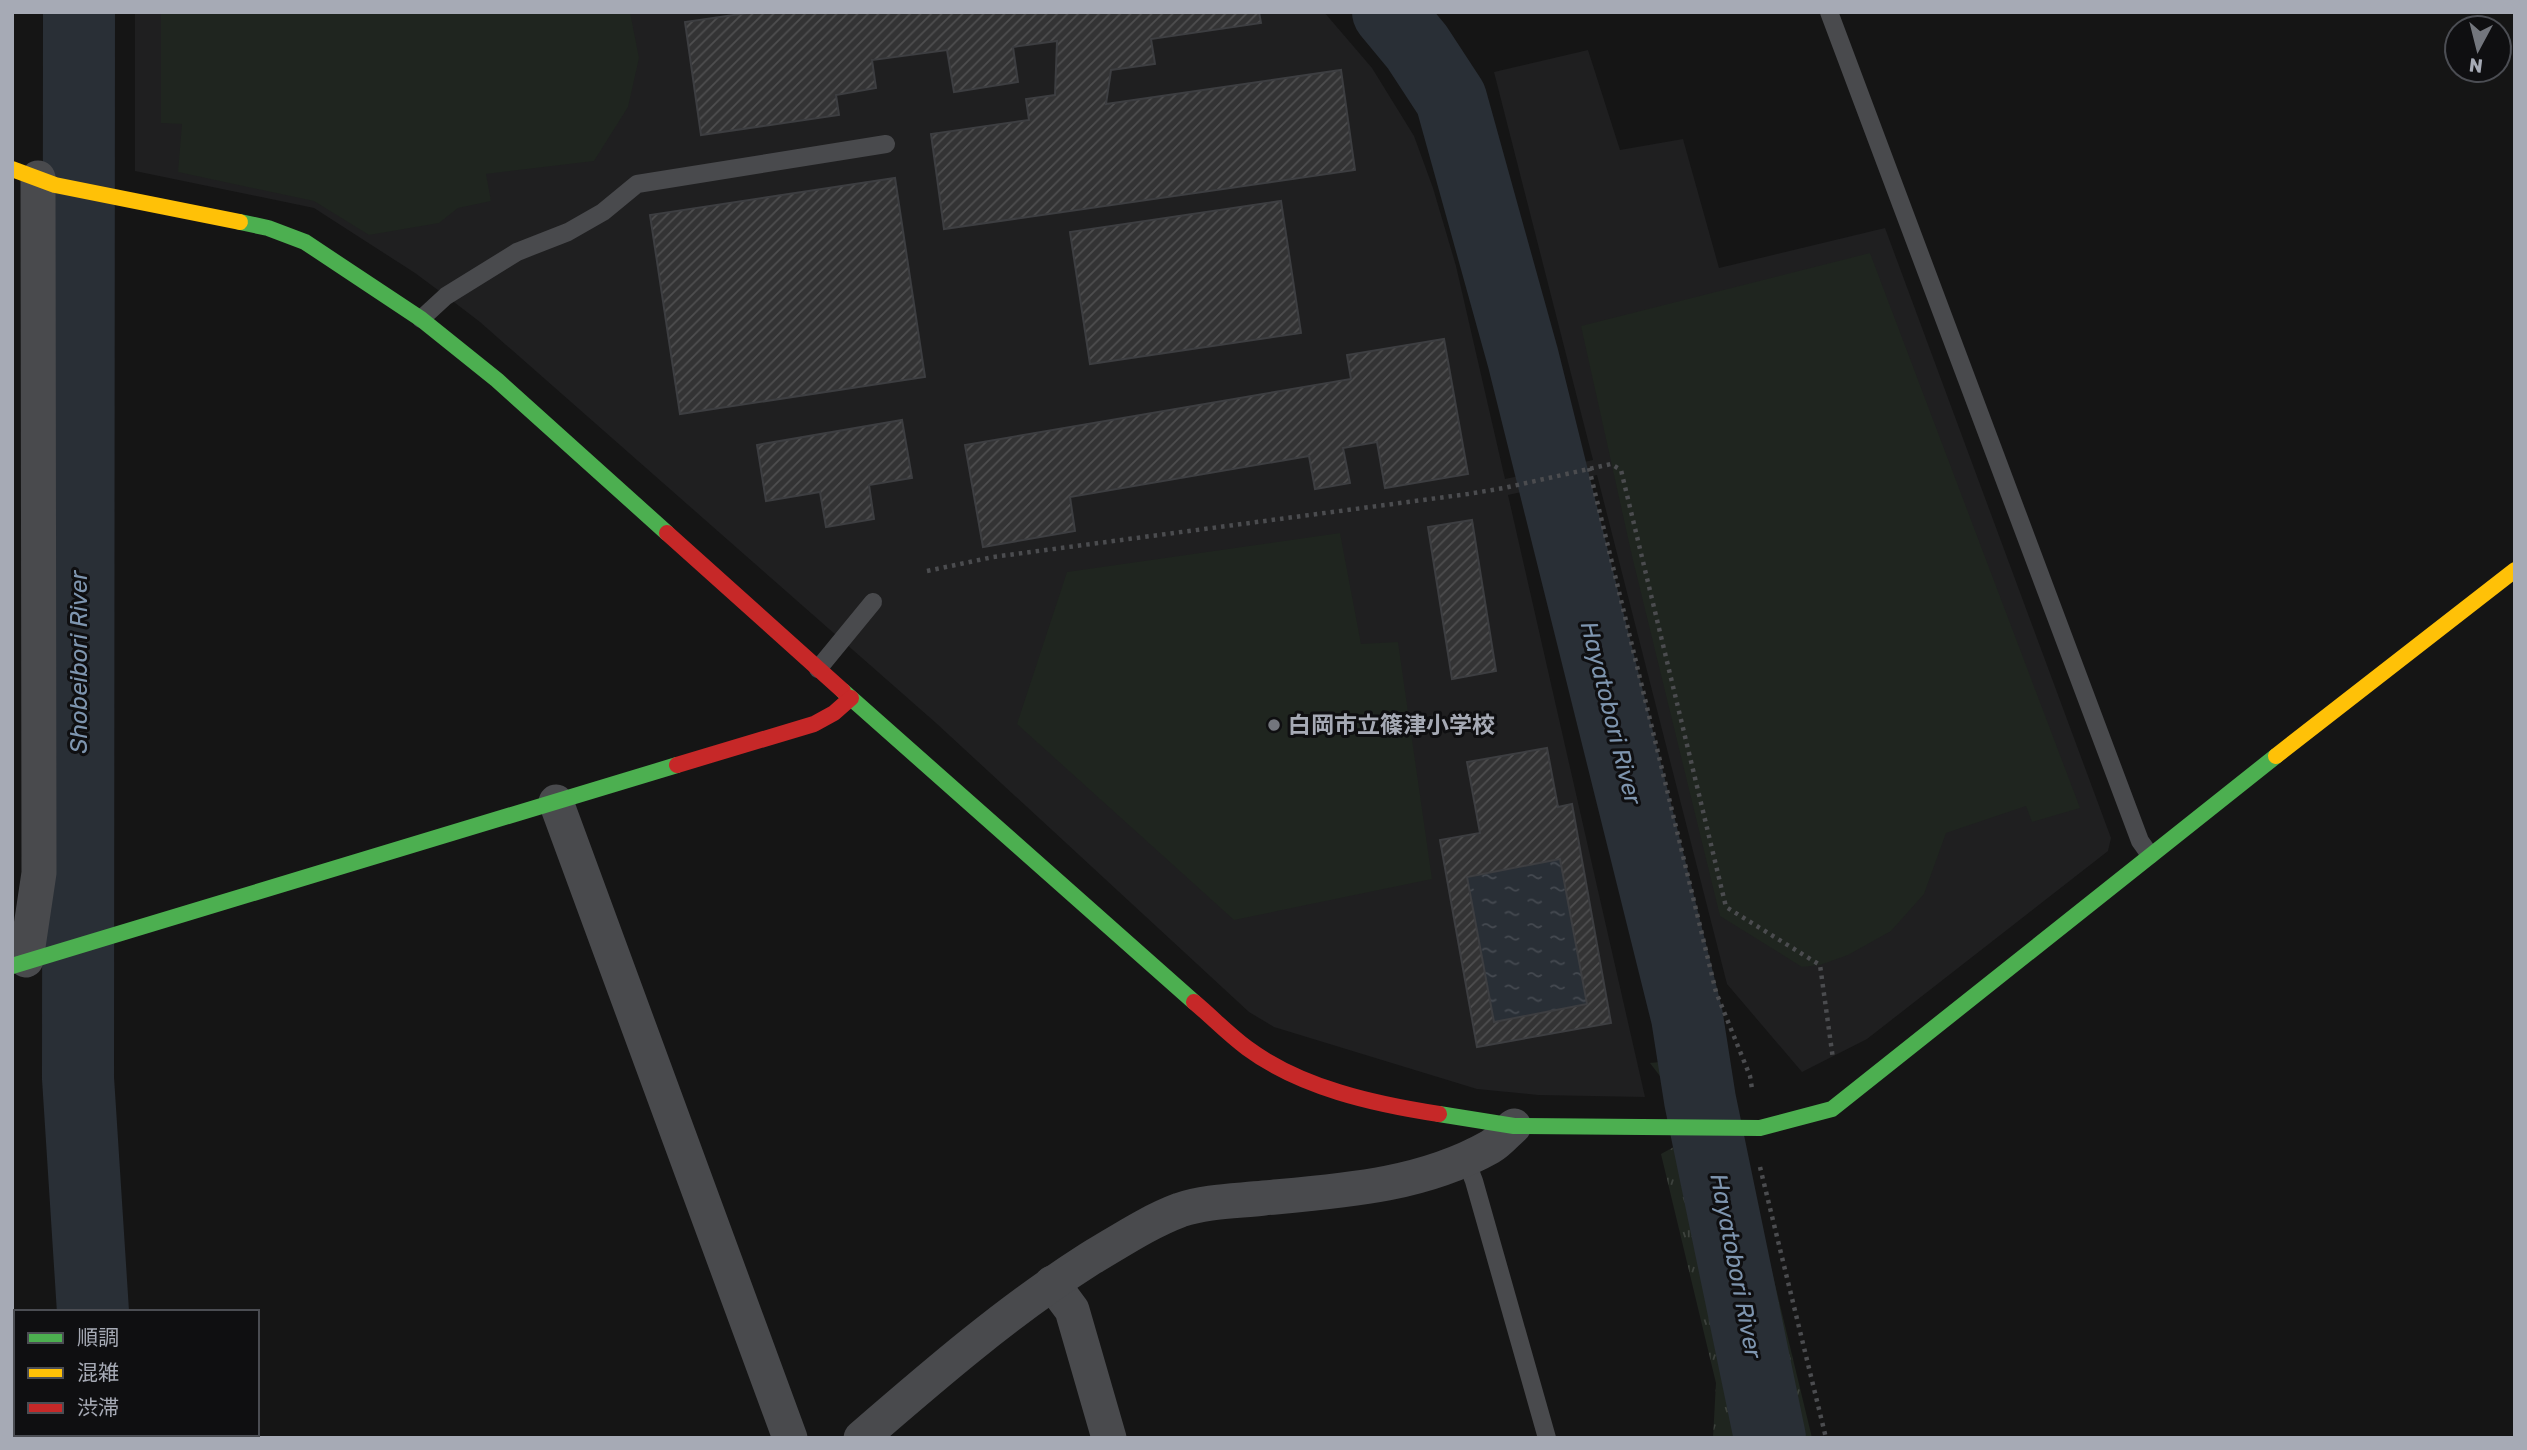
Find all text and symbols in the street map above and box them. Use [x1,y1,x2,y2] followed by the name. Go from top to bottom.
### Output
[2443,14,2513,84] north arrow
[2468,53,2484,78] text: N
[65,570,93,753] water label: Shobeibori River
[1575,619,1647,808] water label: Hayatobori River
[1288,711,1495,739] place label: 白岡市立篠津小学校
[1266,717,1282,733] marker: 白岡市立篠津小学校
[1704,1171,1768,1361] water label: Hayatobori River
[14,1310,259,1436] legend
[77,1325,119,1350] text: 順調
[77,1360,119,1385] text: 混雑
[77,1395,119,1420] text: 渋滞

